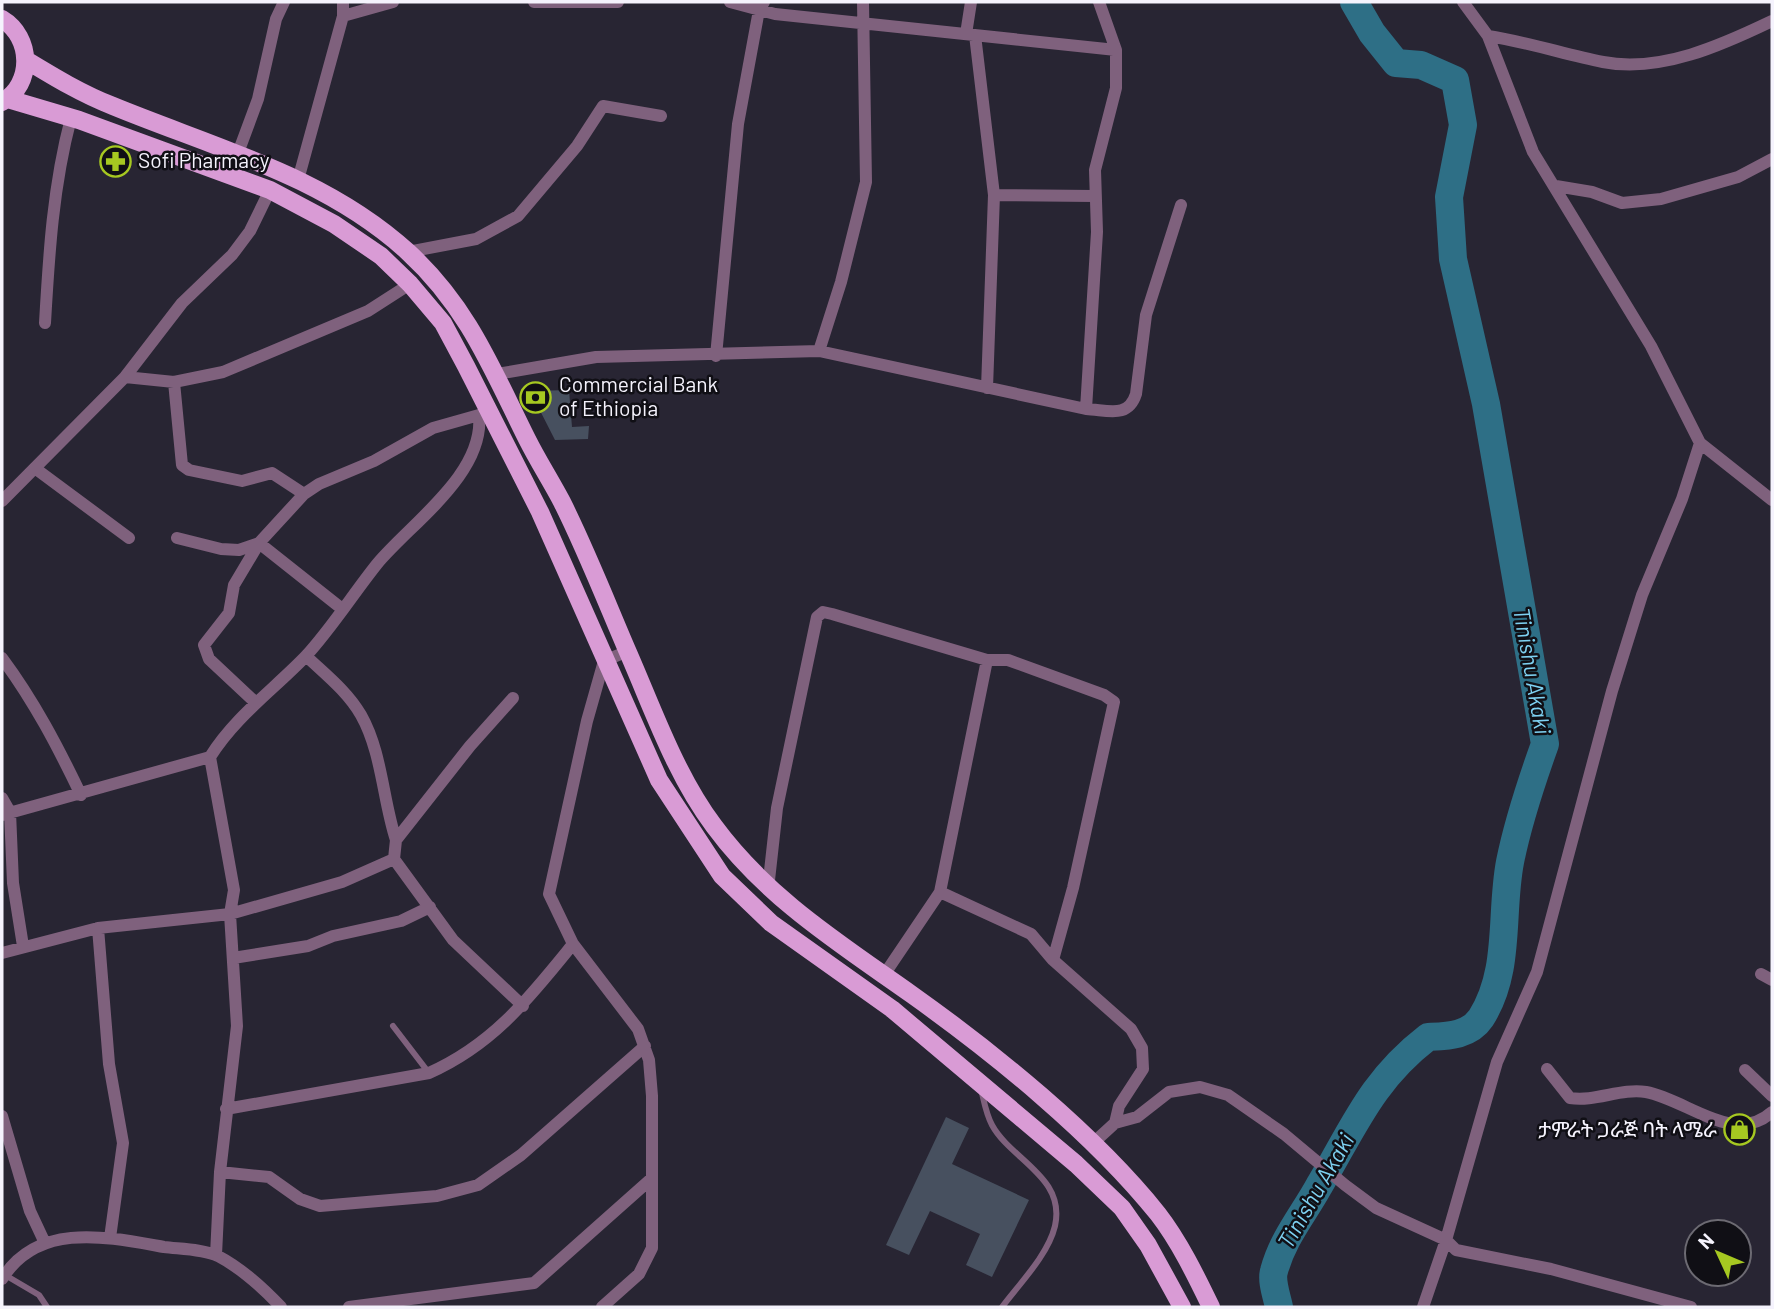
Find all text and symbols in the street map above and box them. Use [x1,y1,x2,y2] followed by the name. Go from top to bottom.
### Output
[98,144,132,178] pharmacy icon: Sofi Pharmacy
[138,147,270,172] place label: Sofi Pharmacy
[559,371,718,420] place label: Commercial Bank of Ethiopia
[519,380,553,414] bank icon: Commercial Bank of Ethiopia
[1508,605,1558,737] water label: Tinishu Akaki
[1723,1113,1757,1147] shop icon: ታምራት ጋራጅ ባት ላሜራ
[1538,1116,1717,1141] place label: ታምራት ጋራጅ ባት ላሜራ
[1271,1128,1360,1253] water label: Tinishu Akaki
[1683,1218,1753,1288] north arrow
[1693,1228,1718,1253] text: N

